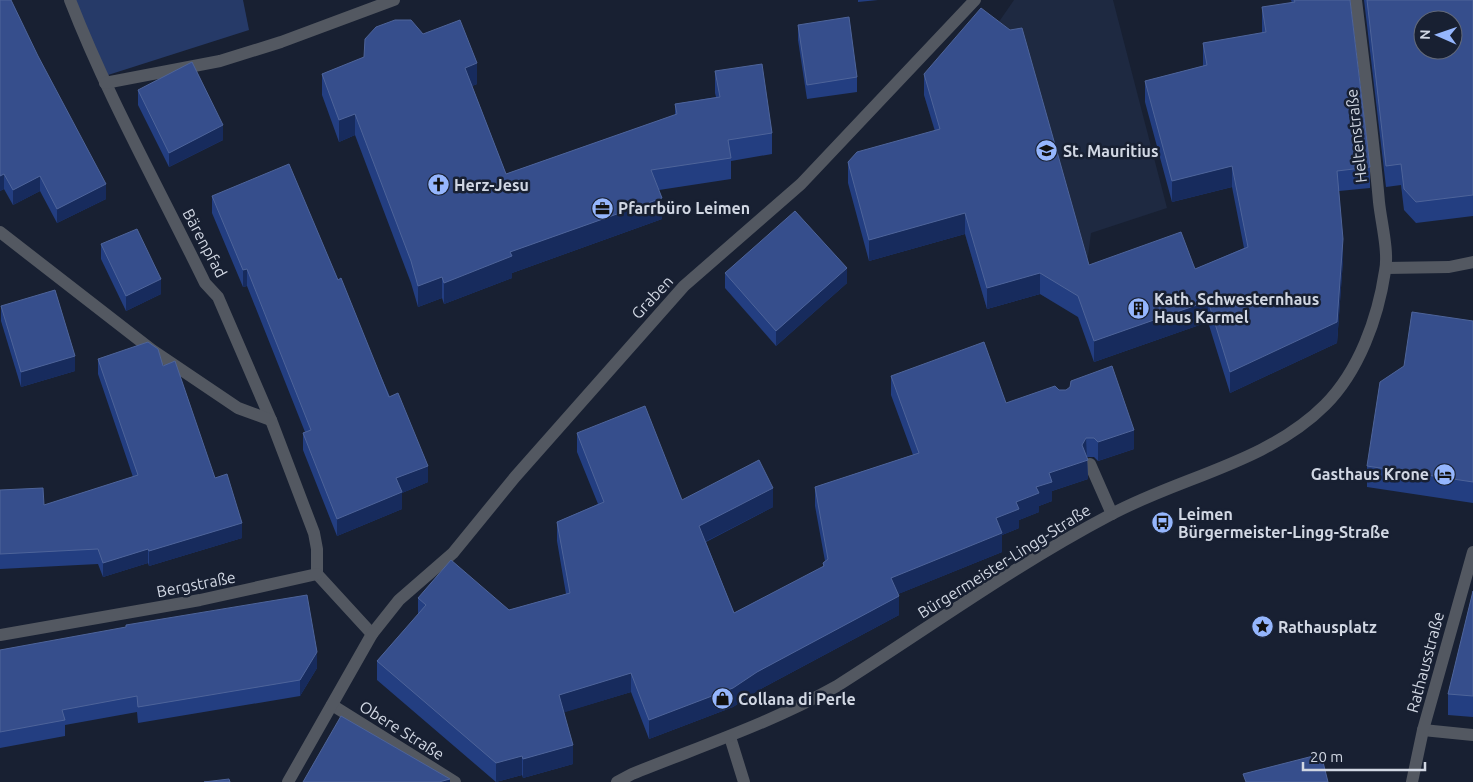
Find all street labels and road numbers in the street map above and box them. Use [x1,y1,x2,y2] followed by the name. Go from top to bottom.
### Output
[1342,88,1370,184] street label: Heltenstraße
[179,205,231,281] street label: Bärenpfad
[628,272,676,322] street label: Graben
[914,500,1094,622] street label: Bürgermeister-Lingg-Straße
[155,568,237,600] street label: Bergstraße
[1403,610,1447,714] street label: Rathausstraße
[356,697,448,763] street label: Obere Straße

